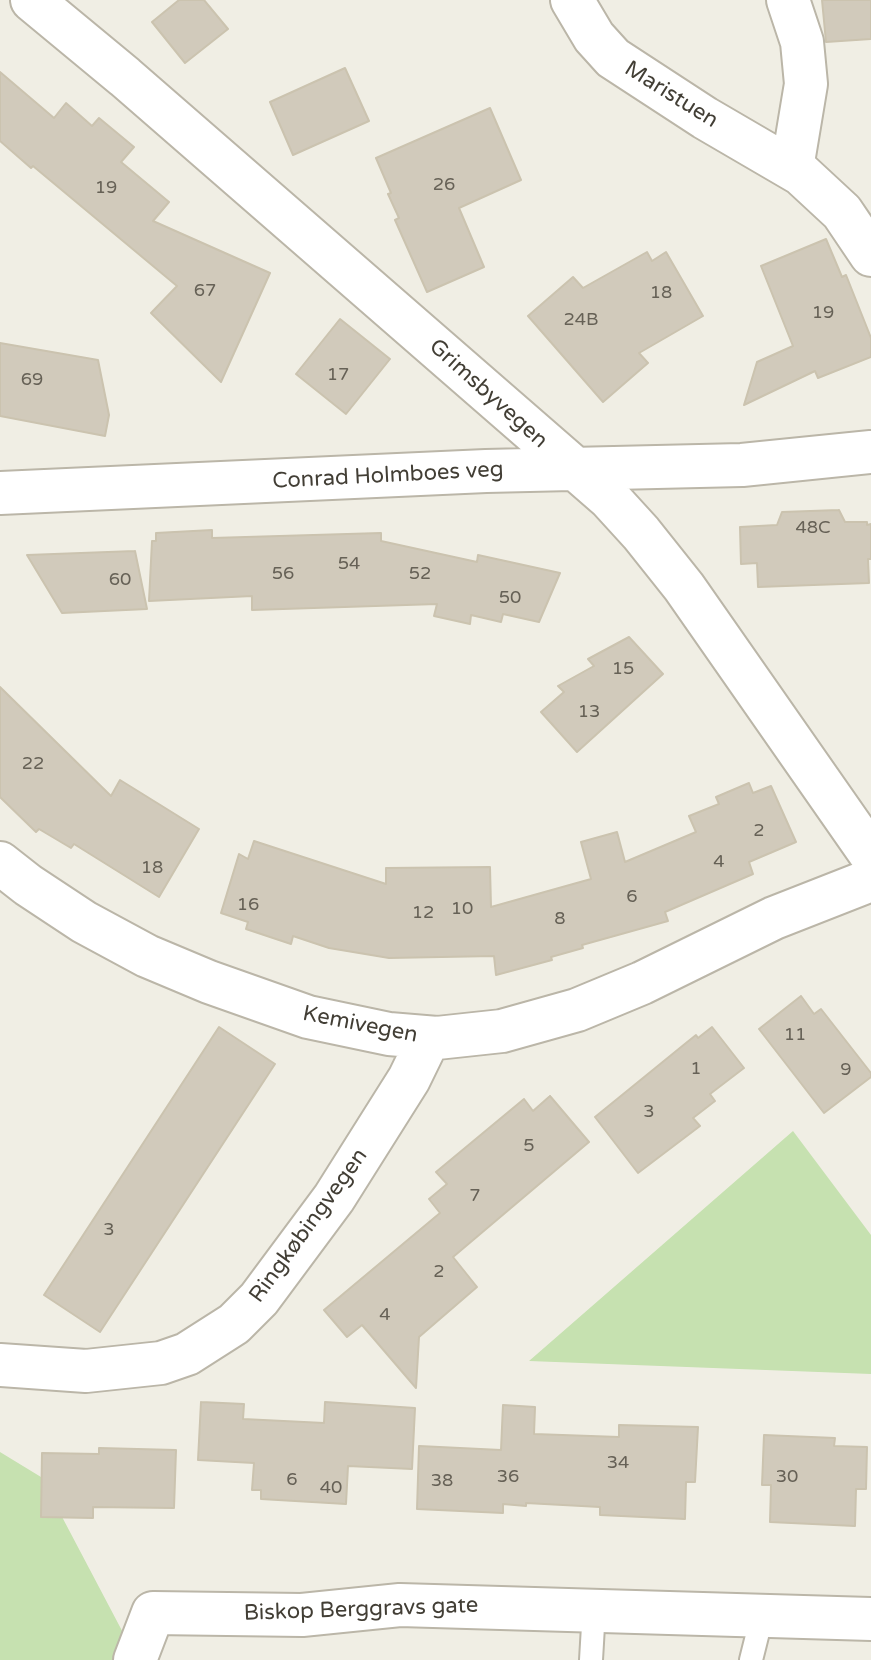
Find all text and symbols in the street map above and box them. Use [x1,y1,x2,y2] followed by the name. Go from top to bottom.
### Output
[619,56,723,134] street label: Maristuen
[433,174,455,196] house number: 26
[95,177,117,199] house number: 19
[194,280,216,302] house number: 67
[650,282,672,304] house number: 18
[812,302,834,324] house number: 19
[563,309,599,331] house number: 24B
[423,334,553,454] street label: Grimsbyvegen
[327,364,349,386] house number: 17
[21,369,43,391] house number: 69
[272,457,504,495] street label: Conrad Holmboes veg
[795,517,831,539] house number: 48C
[338,553,360,575] house number: 54
[272,563,294,585] house number: 56
[409,563,431,585] house number: 52
[109,569,131,591] house number: 60
[499,587,521,609] house number: 50
[612,658,634,680] house number: 15
[578,701,600,723] house number: 13
[22,753,44,775] house number: 22
[753,820,765,842] house number: 2
[713,851,725,873] house number: 4
[141,857,163,879] house number: 18
[626,886,638,908] house number: 6
[237,894,259,916] house number: 16
[451,898,473,920] house number: 10
[412,902,434,924] house number: 12
[554,908,566,930] house number: 8
[300,1001,420,1049] street label: Kemivegen
[784,1024,806,1046] house number: 11
[690,1058,702,1080] house number: 1
[840,1059,852,1081] house number: 9
[643,1101,655,1123] house number: 3
[523,1135,535,1157] house number: 5
[244,1144,374,1308] street label: Ringkøbingvegen
[469,1185,481,1207] house number: 7
[103,1219,115,1241] house number: 3
[433,1261,445,1283] house number: 2
[379,1304,391,1326] house number: 4
[607,1452,629,1474] house number: 34
[497,1466,519,1488] house number: 36
[776,1466,798,1488] house number: 30
[286,1469,298,1491] house number: 6
[431,1470,453,1492] house number: 38
[320,1477,342,1499] house number: 40
[243,1593,479,1627] street label: Biskop Berggravs gate

